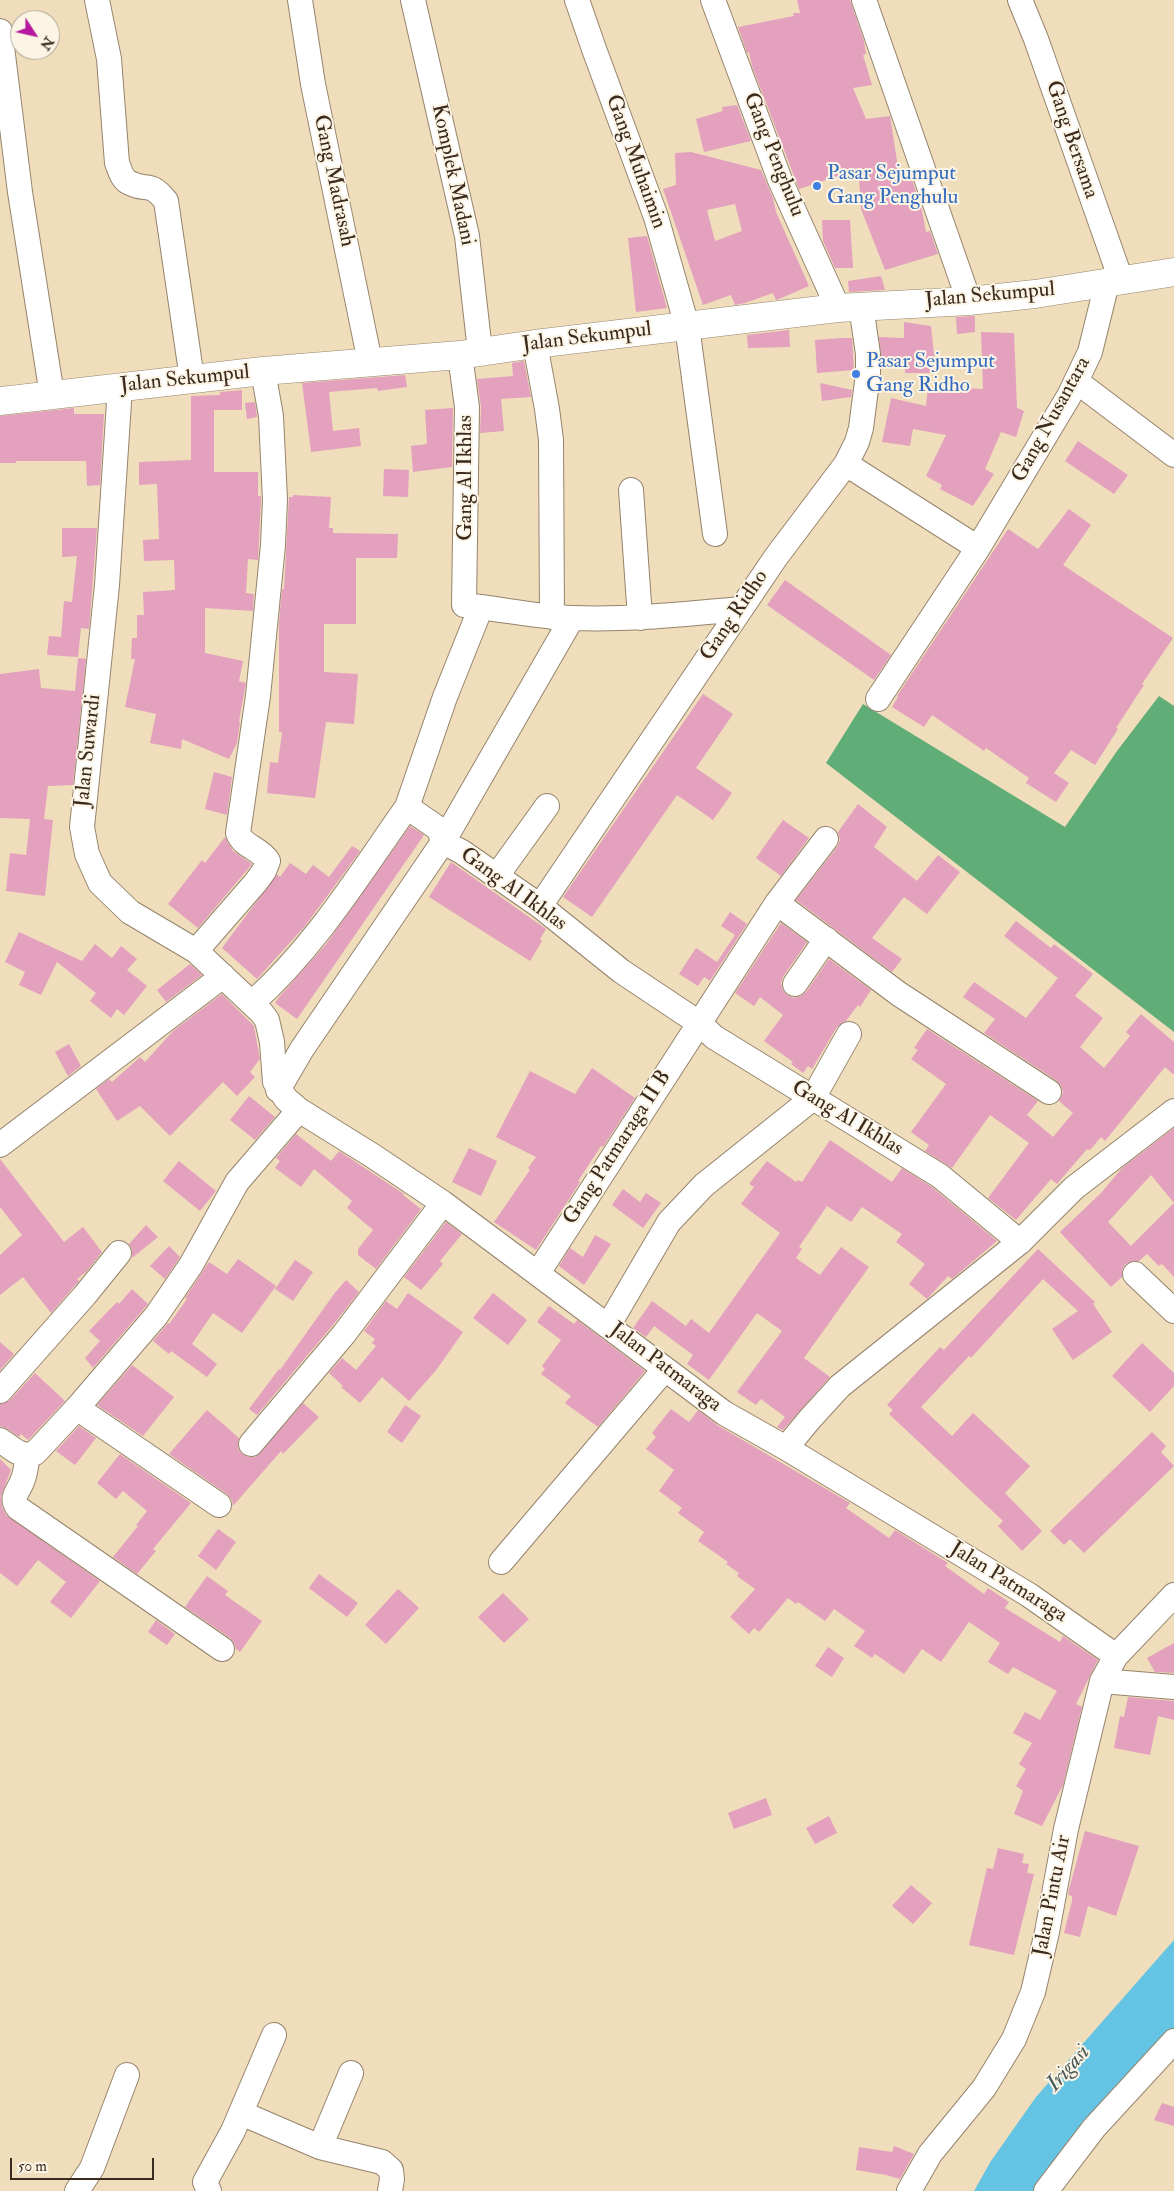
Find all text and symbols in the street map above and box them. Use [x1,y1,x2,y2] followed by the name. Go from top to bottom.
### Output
[10,10,60,60] north arrow
[36,33,57,53] text: N
[1039,78,1103,202] street label: Gang Bersama
[737,89,809,221] street label: Gang Penghulu
[599,92,671,232] street label: Gang Muhaimin
[425,102,479,248] street label: Komplek Madani
[307,113,359,249] street label: Gang Madrasah
[827,161,958,211] place label: Pasar Sejumput Gang Penghulu
[811,180,823,192] marker: Pasar Sejumput Gang Penghulu
[924,278,1056,314] street label: Jalan Sekumpul
[521,318,653,358] street label: Jalan Sekumpul
[866,349,995,399] place label: Pasar Sejumput Gang Ridho
[1007,353,1097,487] street label: Gang Nusantara
[119,361,251,399] street label: Jalan Sekumpul
[850,368,862,380] marker: Pasar Sejumput Gang Ridho
[453,415,479,541] street label: Gang Al Ikhlas
[696,566,774,666] street label: Gang Ridho
[71,693,107,809] street label: Jalan Suwardi
[455,843,571,937] street label: Gang Al Ikhlas
[559,1066,677,1230] street label: Gang Patmaraga II B
[787,1076,907,1162] street label: Gang Al Ikhlas
[604,1318,726,1418] street label: Jalan Patmaraga
[945,1537,1071,1629] street label: Jalan Patmaraga
[1029,1833,1077,1959] street label: Jalan Pintu Air
[1042,2040,1096,2098] water label: Irigasi
[12,2148,156,2180] scale bar
[18,2157,47,2176] text: 50 m

